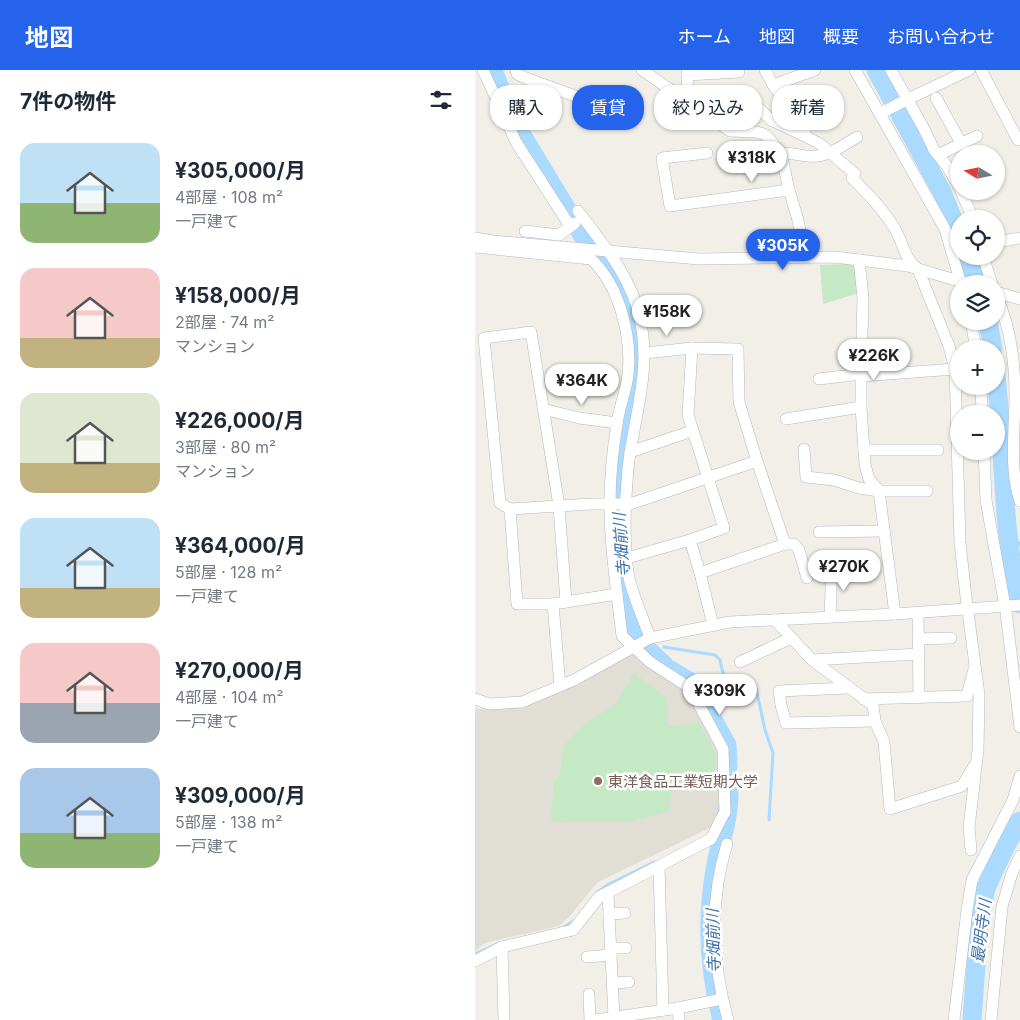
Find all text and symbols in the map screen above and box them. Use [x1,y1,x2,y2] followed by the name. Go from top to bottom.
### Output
[25,23,73,52] text: 地図
[678,26,731,47] text: ホーム
[759,26,795,47] text: 地図
[823,26,859,47] text: 概要
[887,26,995,47] text: お問い合わせ
[490,85,562,130] chip: 購入
[572,85,644,130] chip: 賃貸
[654,85,762,130] chip: 絞り込み
[772,85,844,130] chip: 新着
[427,86,455,114] icon: filters
[20,89,116,114] text: 7件の物件
[717,140,787,183] pin: ¥318K
[950,145,1005,200] north arrow
[950,145,1005,460] map controls
[728,147,776,167] text: ¥318K
[175,158,306,183] text: ¥305,000/月
[60,163,120,223] icon: home
[175,187,283,207] text: 4部屋 · 108 m²
[950,210,1005,265] button: locate
[175,211,239,231] text: 一戸建て
[748,228,818,271] pin: ¥305K
[757,235,809,255] text: ¥305K
[950,275,1005,330] button: layers
[175,283,301,308] text: ¥158,000/月
[60,288,120,348] icon: home
[632,294,702,337] pin: ¥158K
[643,301,691,321] text: ¥158K
[175,312,274,332] text: 2部屋 · 74 m²
[175,336,255,356] text: マンション
[839,338,909,381] pin: ¥226K
[950,340,1005,395] button: +
[848,345,900,365] text: ¥226K
[547,364,617,406] pin: ¥364K
[556,370,608,390] text: ¥364K
[950,405,1005,460] button: −
[175,408,304,433] text: ¥226,000/月
[60,413,120,473] icon: home
[175,437,276,457] text: 3部屋 · 80 m²
[175,461,255,481] text: マンション
[609,510,633,578] water label: 寺畑前川
[175,533,306,558] text: ¥364,000/月
[60,538,120,598] icon: home
[809,550,879,592] pin: ¥270K
[819,556,869,576] text: ¥270K
[175,562,282,582] text: 5部屋 · 128 m²
[175,586,239,606] text: 一戸建て
[175,658,304,683] text: ¥270,000/月
[60,663,120,723] icon: home
[685,674,755,716] pin: ¥309K
[694,680,746,700] text: ¥309K
[175,687,283,707] text: 4部屋 · 104 m²
[175,711,239,731] text: 一戸建て
[608,772,758,791] place label: 東洋食品工業短期大学
[592,775,604,787] marker: 東洋食品工業短期大学
[175,783,306,808] text: ¥309,000/月
[60,788,120,848] icon: home
[175,812,282,832] text: 5部屋 · 138 m²
[175,836,239,856] text: 一戸建て
[967,896,995,964] water label: 最明寺川
[702,907,724,973] water label: 寺畑前川

